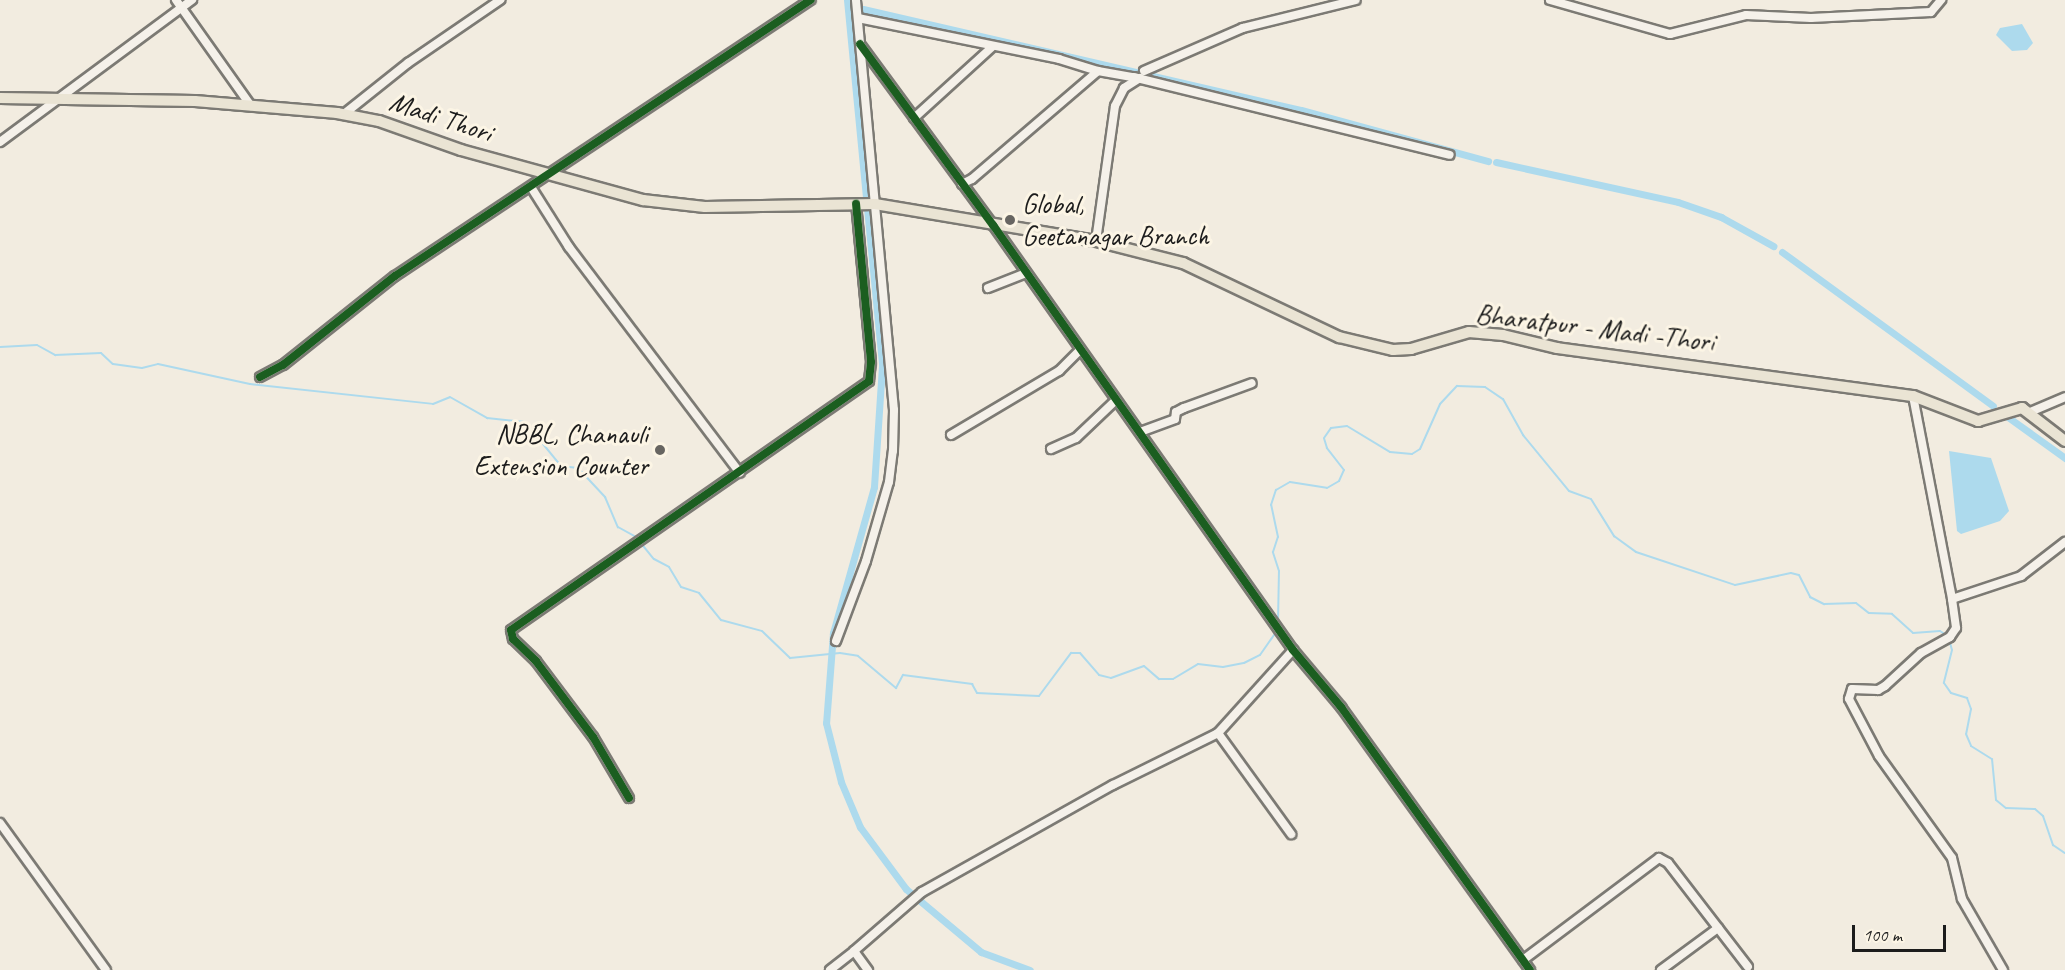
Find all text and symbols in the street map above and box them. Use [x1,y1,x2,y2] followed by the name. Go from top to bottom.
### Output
[385,84,497,150] street label: Madi Thori
[1022,187,1210,253] place label: Global, Geetanagar Branch
[1003,213,1017,227] marker: Global, Geetanagar Branch
[1474,297,1716,359] street label: Bharatpur - Madi -Thori
[474,417,648,483] place label: NBBL, Chanauli Extension Counter
[653,443,667,457] marker: NBBL, Chanauli Extension Counter
[1855,913,1950,951] scale bar
[1863,924,1902,946] text: 100 m

